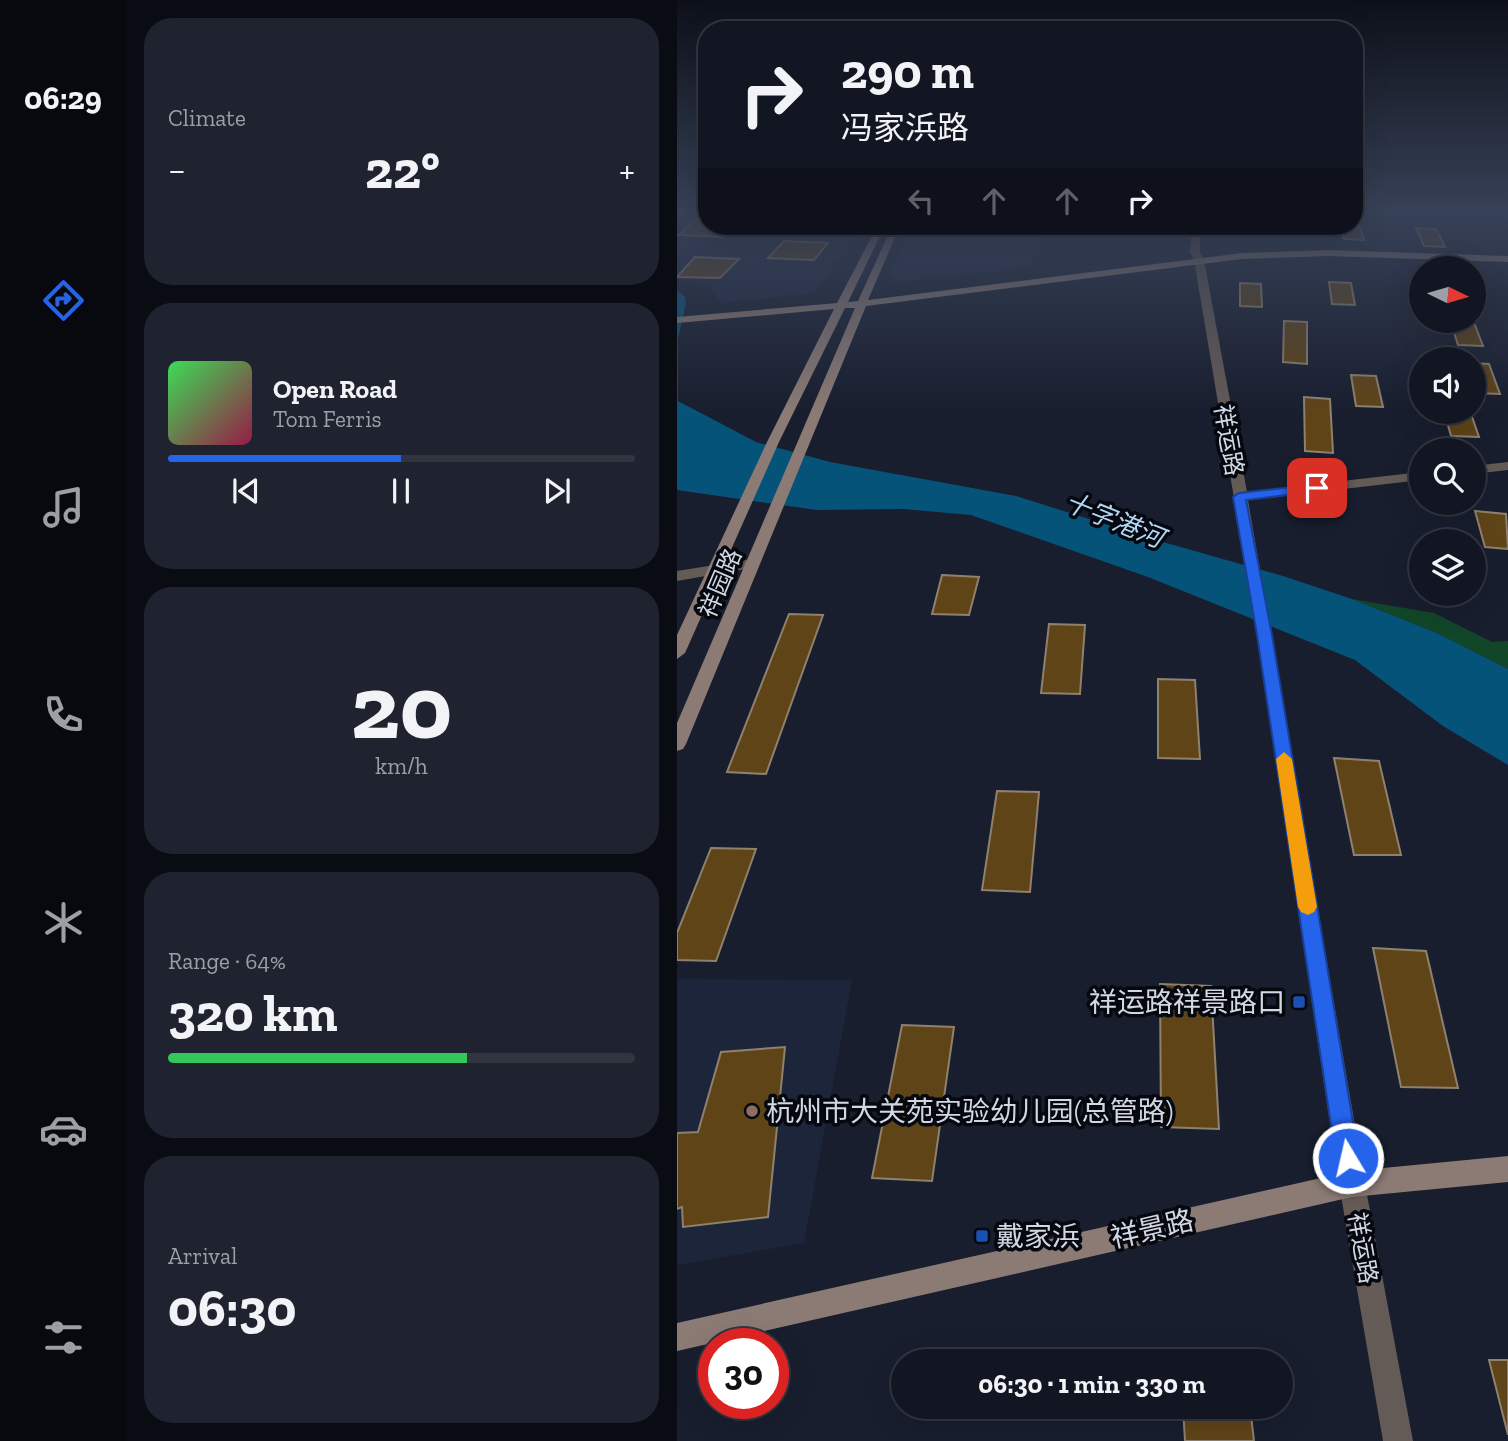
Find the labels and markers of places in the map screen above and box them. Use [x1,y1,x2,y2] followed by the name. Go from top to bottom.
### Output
[1287,458,1347,518] pin
[1089,986,1285,1019] place label: 祥运路祥景路口
[1291,994,1307,1010] marker: 祥运路祥景路口
[766,1095,1173,1128] place label: 杭州市大关苑实验幼儿园(总管路)
[744,1103,760,1119] marker: 杭州市大关苑实验幼儿园(总管路)
[996,1220,1080,1253] place label: 戴家浜
[974,1228,990,1244] marker: 戴家浜

